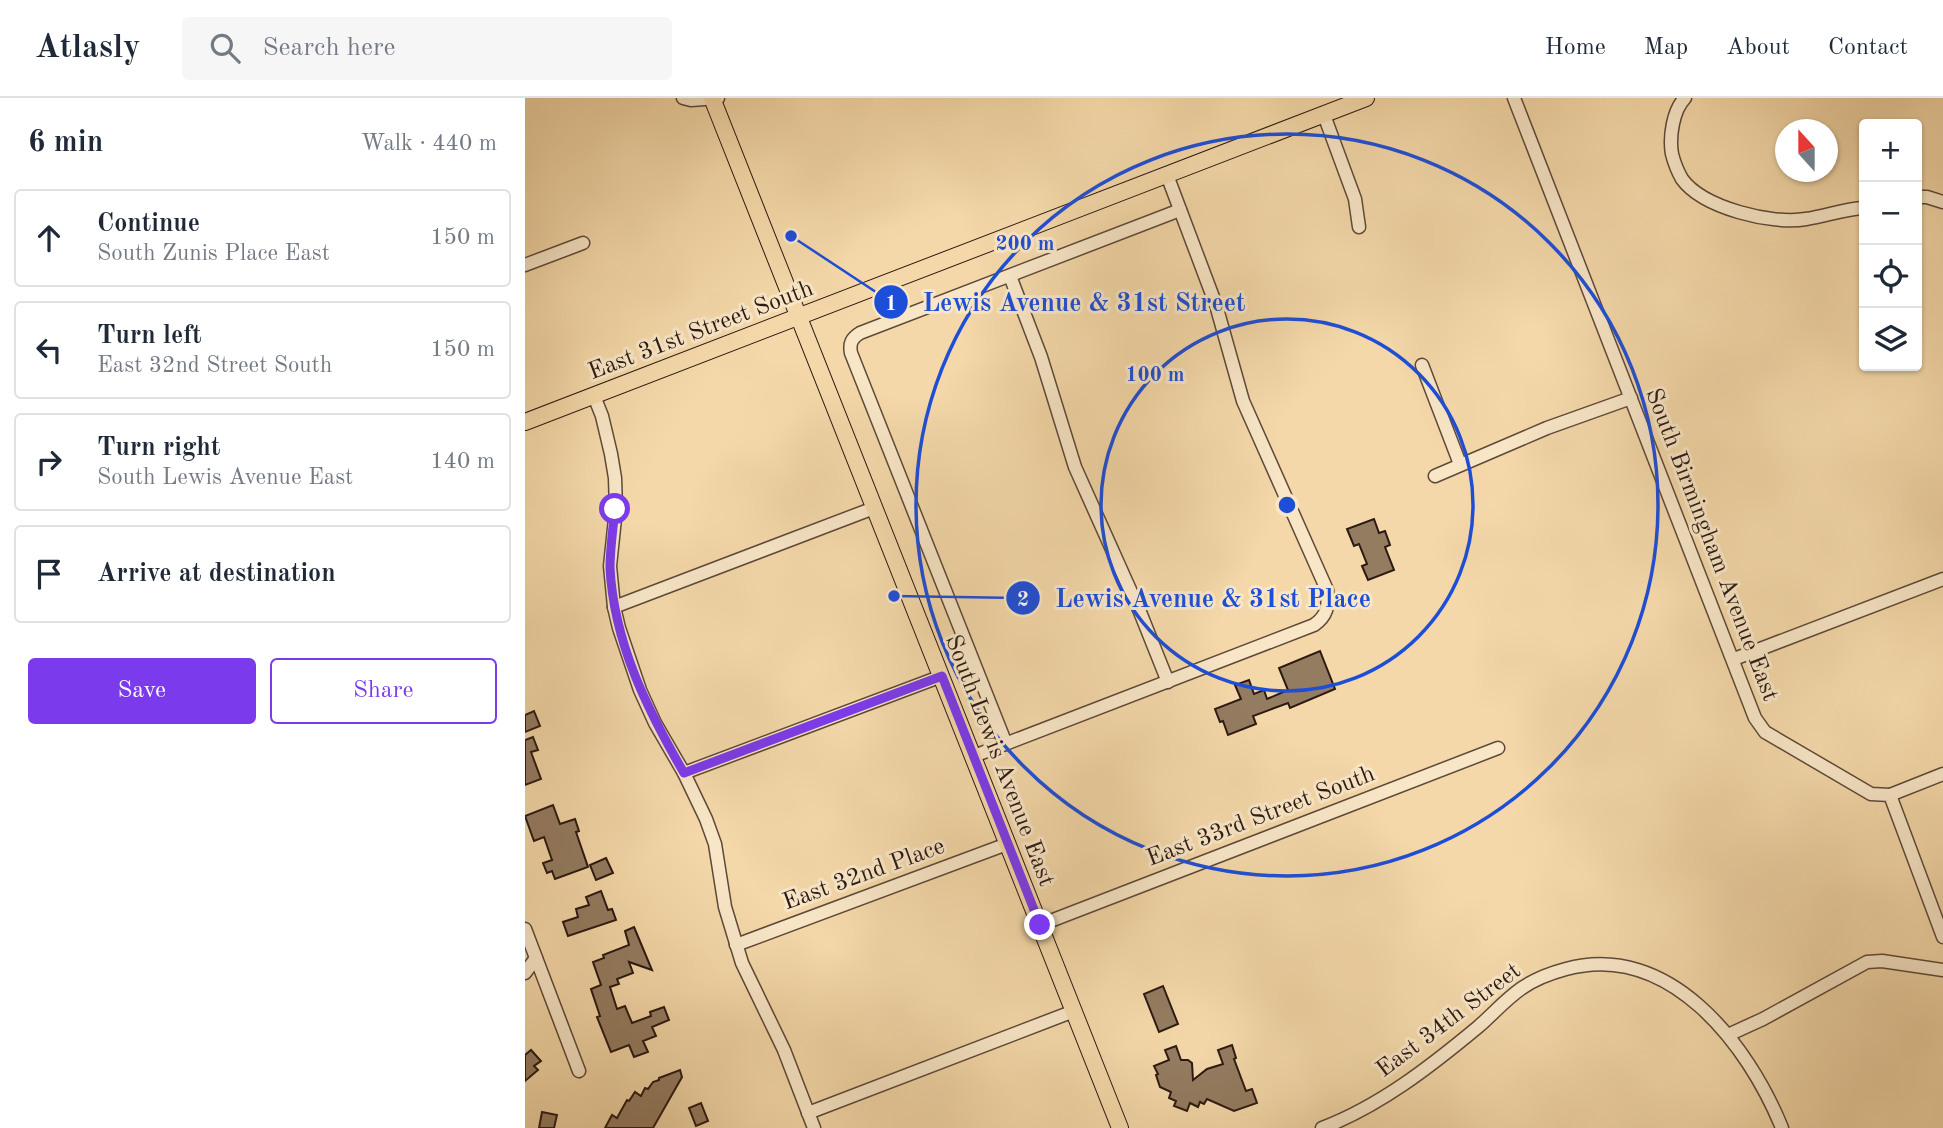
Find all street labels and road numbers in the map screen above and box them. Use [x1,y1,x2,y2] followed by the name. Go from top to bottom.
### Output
[585,277,817,385] street label: East 31st Street South
[1640,385,1782,705] street label: South Birmingham Avenue East
[940,632,1058,890] street label: South Lewis Avenue East
[1144,762,1378,872] street label: East 33rd Street South
[780,835,948,915] street label: East 32nd Place
[1372,959,1526,1083] street label: East 34th Street

